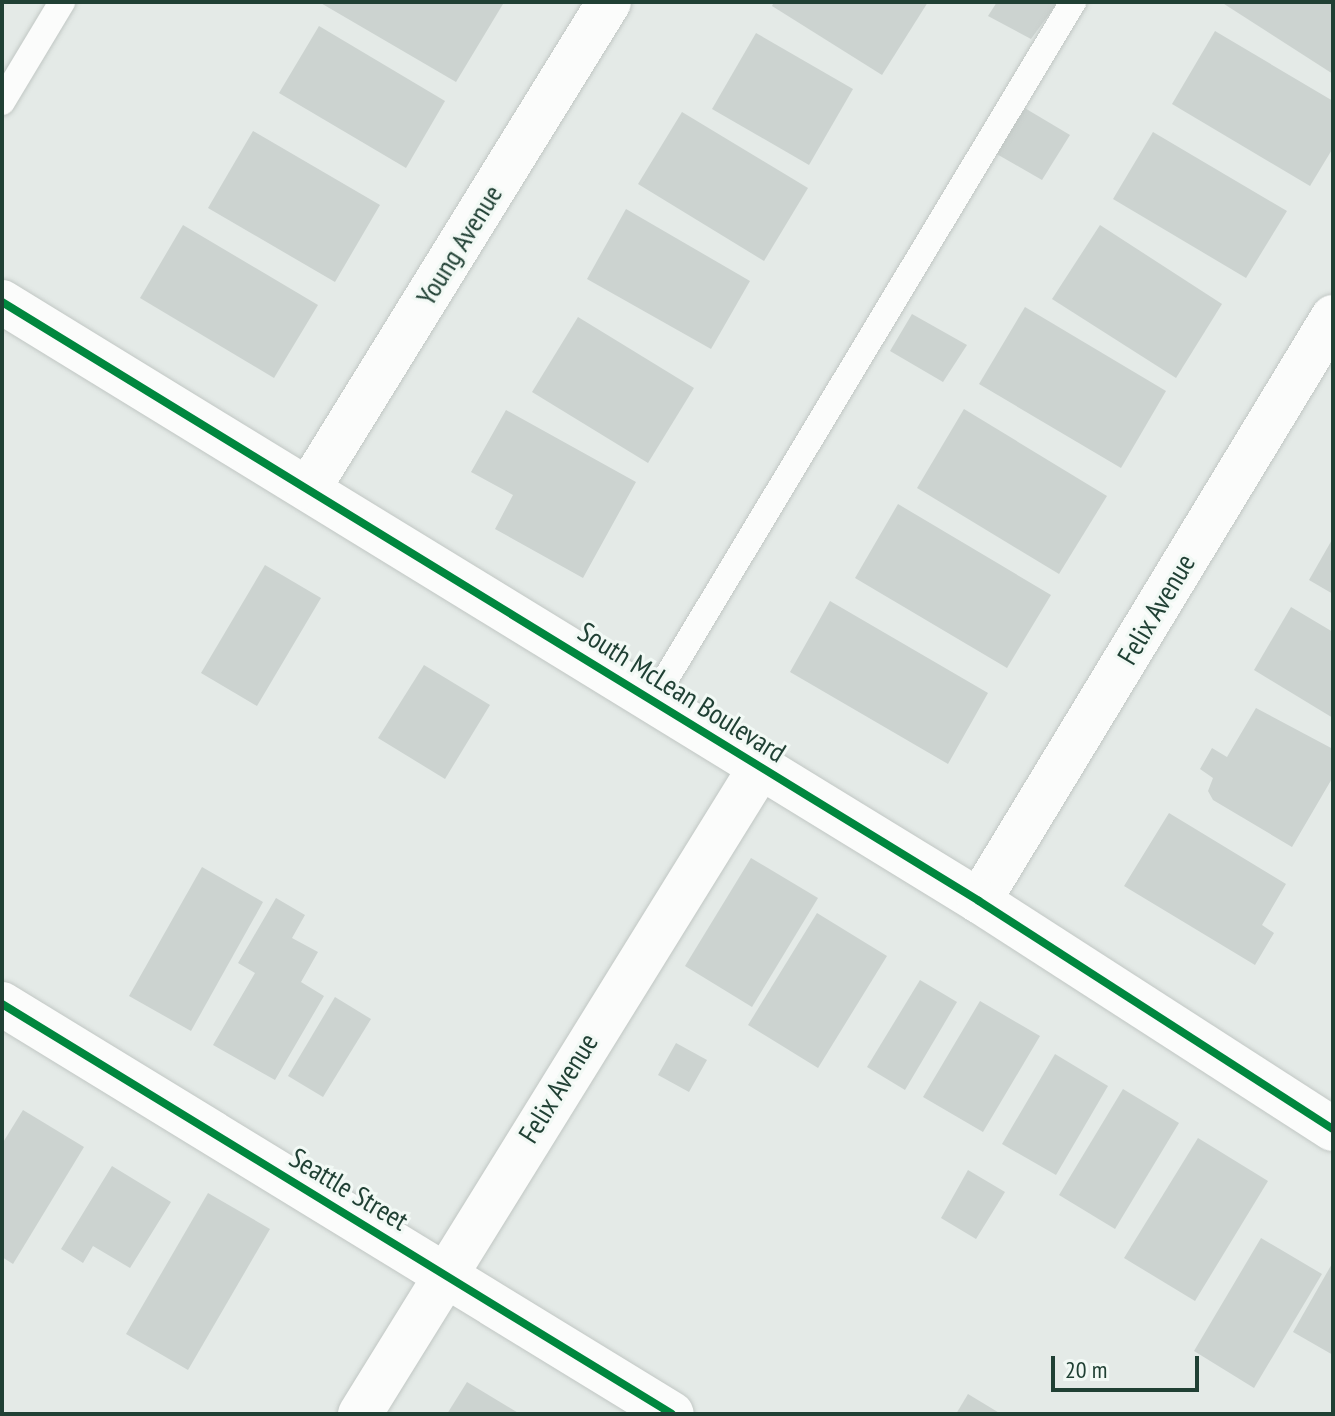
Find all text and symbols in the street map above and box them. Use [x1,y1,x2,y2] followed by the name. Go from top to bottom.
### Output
[409,178,509,312] street label: Young Avenue
[1110,547,1202,671] street label: Felix Avenue
[572,615,792,769] street label: South McLean Boulevard
[511,1027,605,1149] street label: Felix Avenue
[284,1141,414,1237] street label: Seattle Street
[1055,1340,1203,1390] scale bar
[1065,1354,1107,1385] text: 20 m

